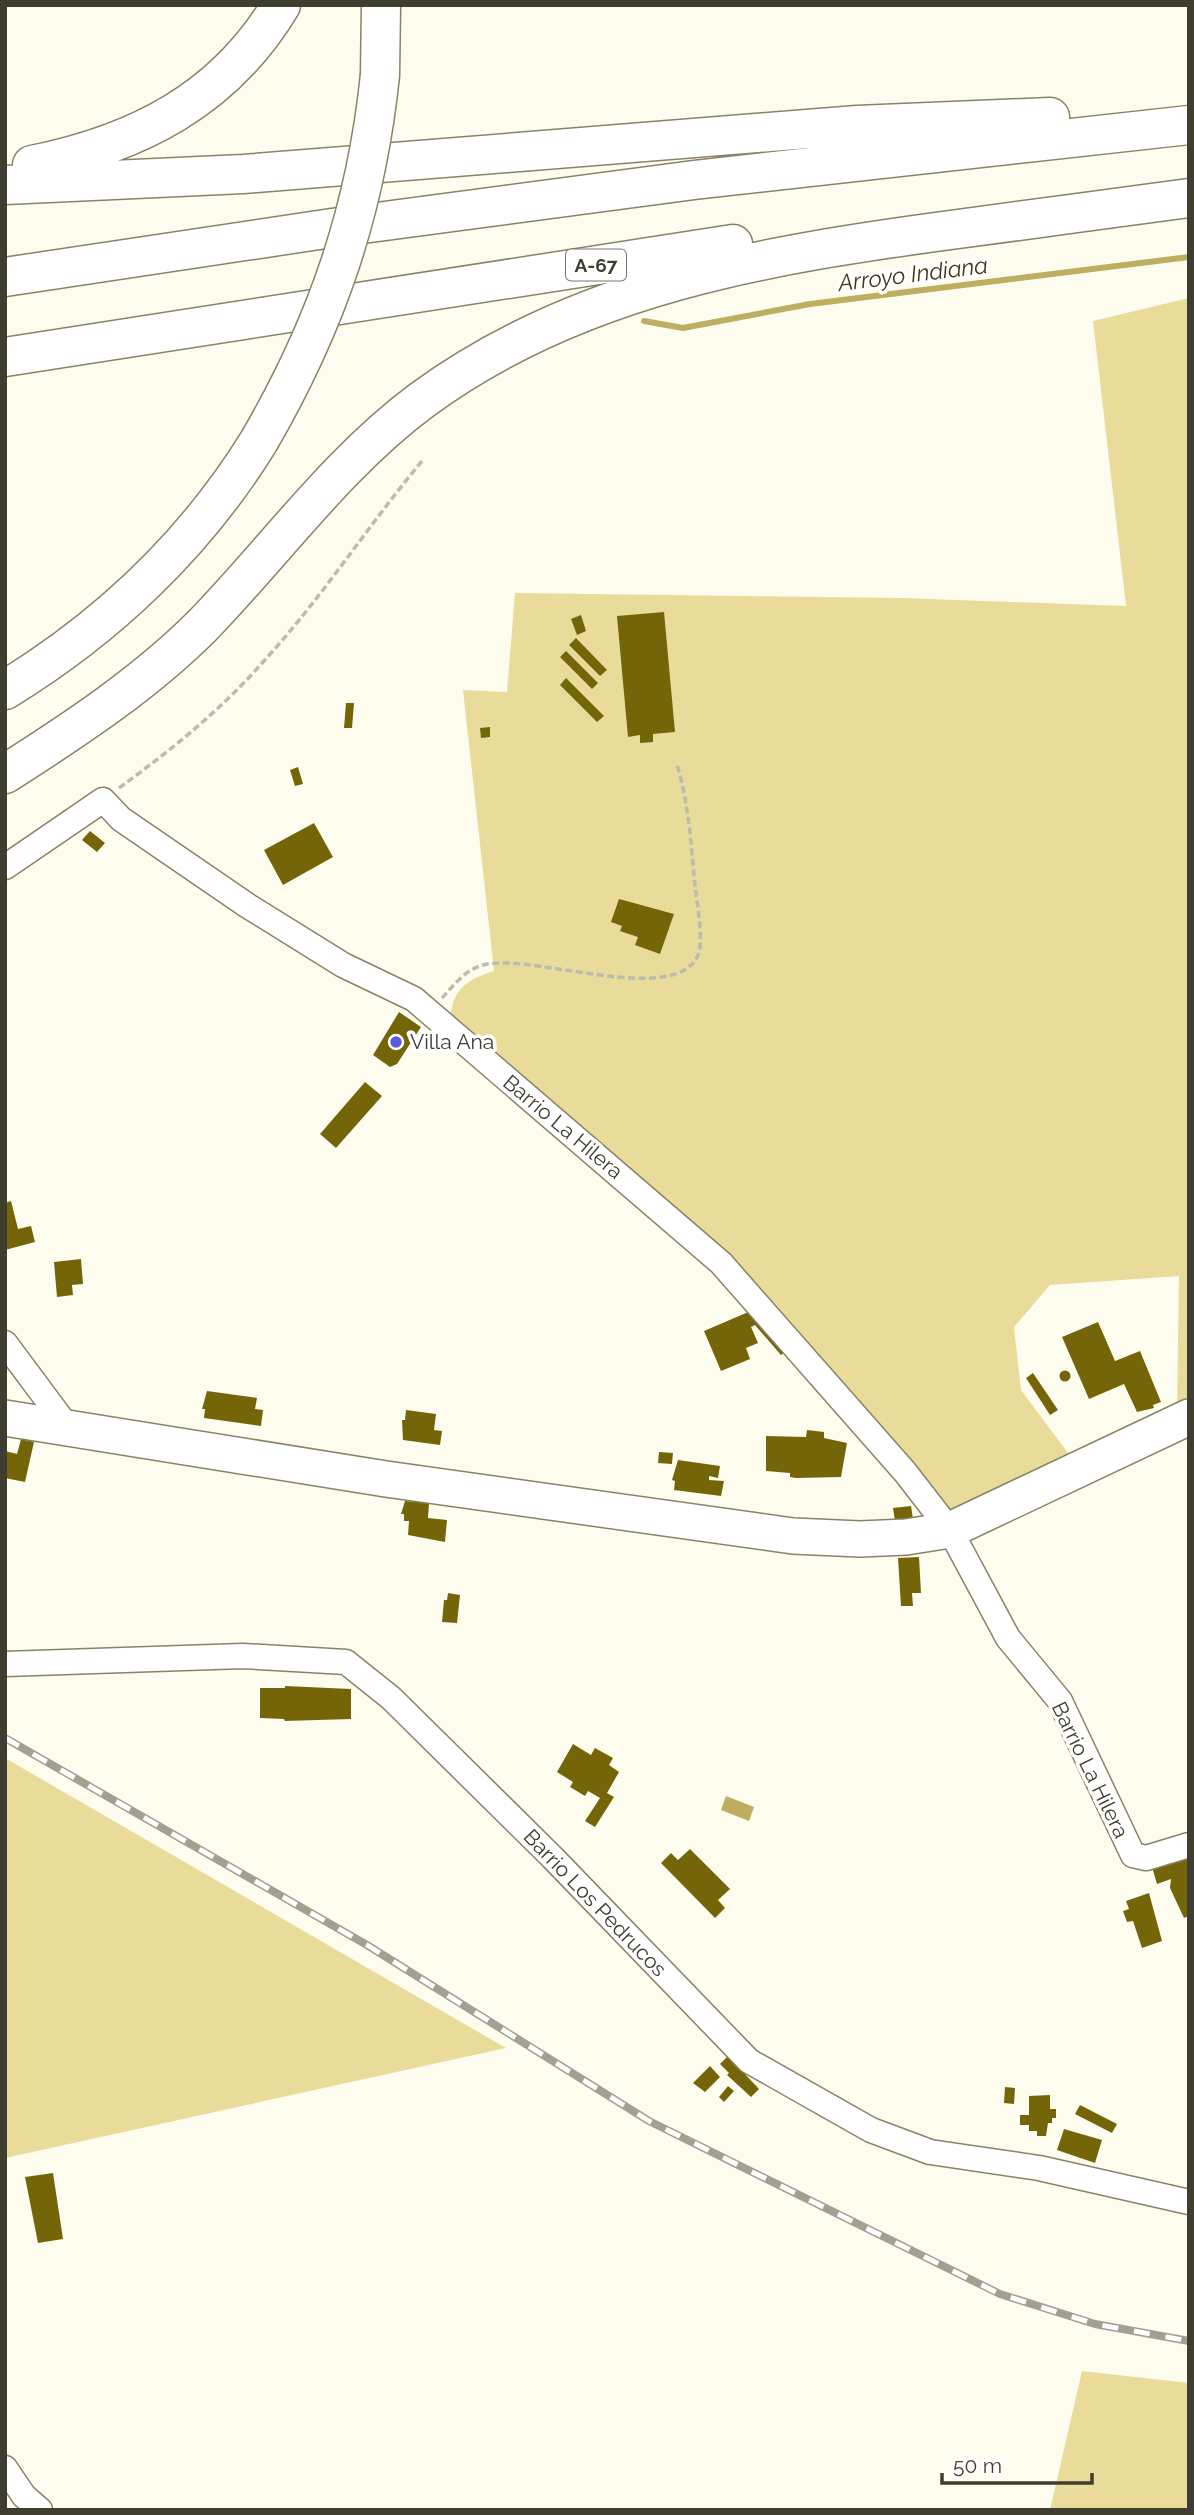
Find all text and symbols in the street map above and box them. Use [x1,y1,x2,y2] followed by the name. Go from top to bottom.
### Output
[566,249,626,280] road number: A-67
[835,251,990,296] water label: Arroyo Indiana
[410,1029,494,1054] place label: Villa Ana
[388,1034,404,1050] marker: Villa Ana
[498,1069,628,1184] street label: Barrio La Hilera
[1047,1698,1134,1842] street label: Barrio La Hilera
[519,1824,672,1981] street label: Barrio Los Pedrucos
[942,2442,1092,2486] scale bar
[953,2453,1002,2478] text: 50 m

